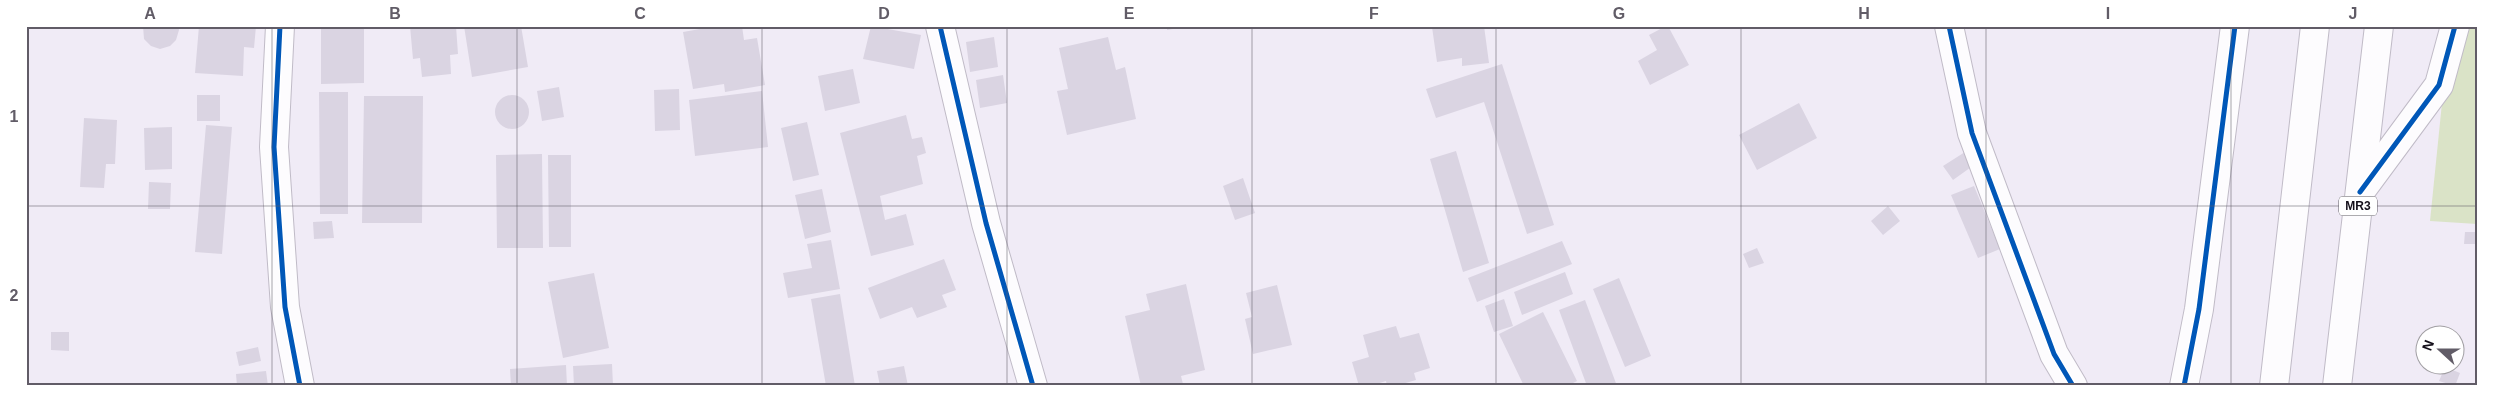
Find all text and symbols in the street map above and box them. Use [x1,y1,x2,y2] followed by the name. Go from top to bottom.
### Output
[144,5,156,22] text: A
[389,5,401,22] text: B
[634,5,646,22] text: C
[878,5,890,22] text: D
[1124,5,1135,22] text: E
[1369,5,1379,22] text: F
[1613,5,1625,22] text: G
[1858,5,1870,22] text: H
[2106,5,2110,22] text: I
[2349,5,2357,22] text: J
[10,108,19,125] text: 1
[2339,197,2377,216] road number: MR3
[10,287,19,304] text: 2
[2416,324,2466,374] north arrow
[2419,338,2437,353] text: N

